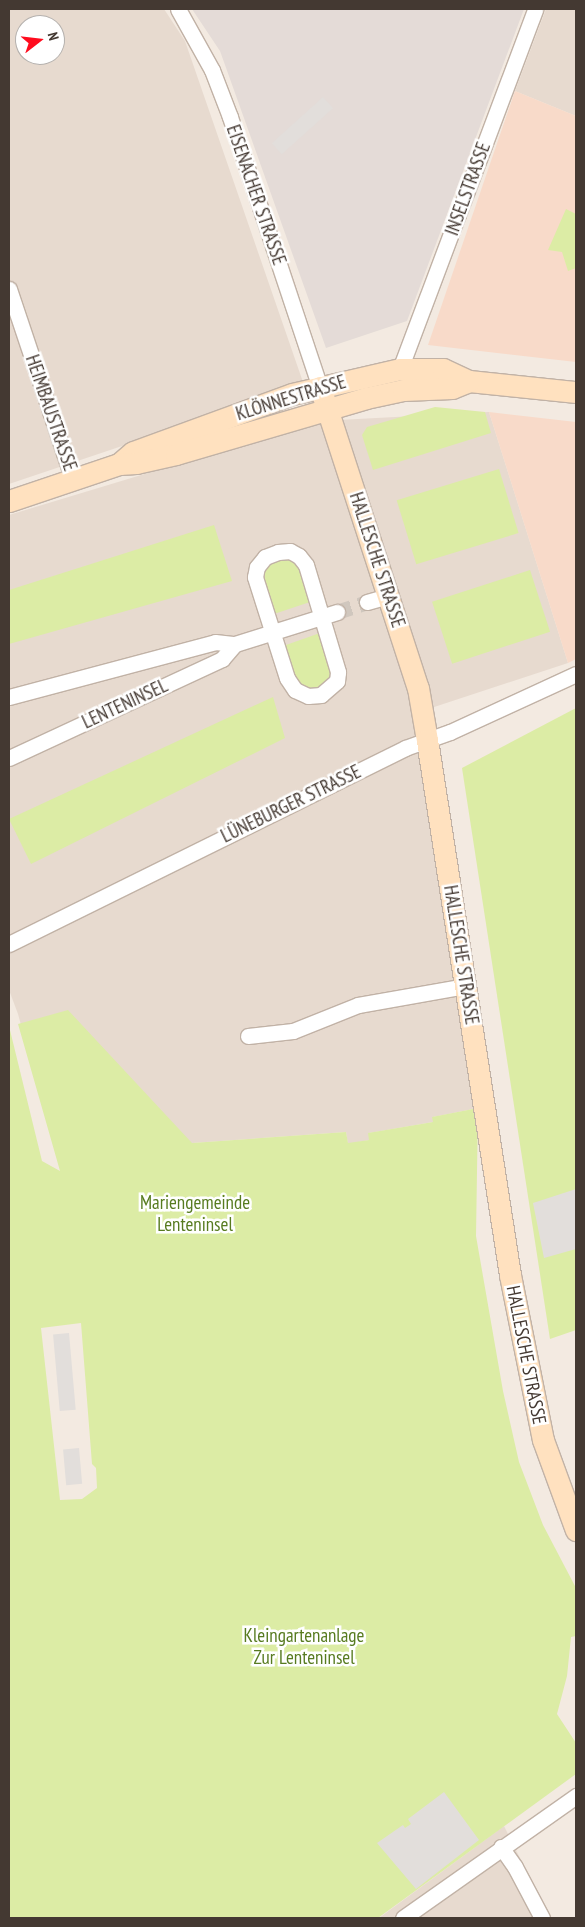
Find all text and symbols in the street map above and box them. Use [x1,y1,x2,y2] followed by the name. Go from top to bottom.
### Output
[15,15,65,65] north arrow
[44,30,63,42] text: N
[221,122,291,268] street label: EISENACHER STRASSE
[441,139,495,239] street label: INSELSTRASSE
[20,352,82,474] street label: HEIMBAUSTRASSE
[233,370,349,426] street label: KLÖNNESTRASSE
[344,489,410,631] street label: HALLESCHE STRASSE
[79,674,171,734] street label: LENTENINSEL
[217,760,365,848] street label: LÜNEBURGER STRASSE
[439,884,483,1026] street label: HALLESCHE STRASSE
[140,1192,250,1236] park label: Mariengemeinde Lenteninsel
[501,1284,551,1426] street label: HALLESCHE STRASSE
[244,1625,364,1669] park label: Kleingartenanlage Zur Lenteninsel

